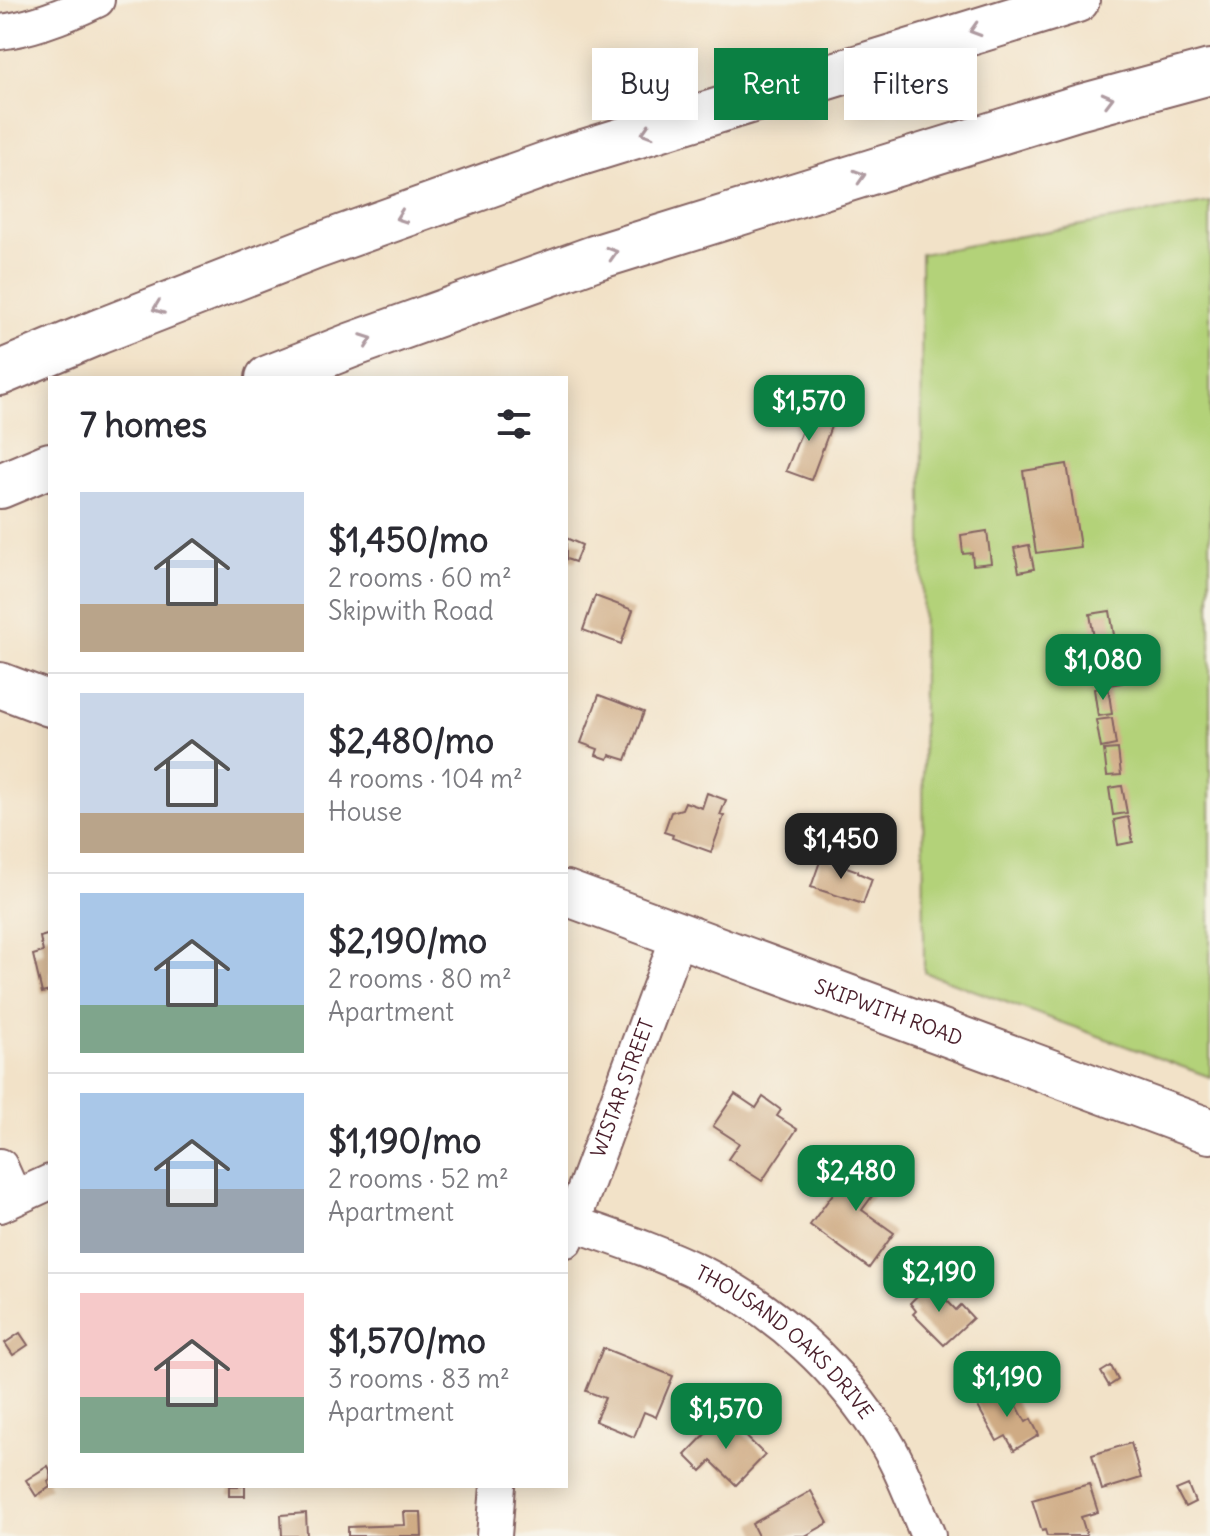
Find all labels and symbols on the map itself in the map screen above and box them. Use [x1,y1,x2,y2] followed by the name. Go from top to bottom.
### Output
[969,21,983,37] one-way arrow
[1101,92,1115,109] one-way arrow
[641,123,655,139] one-way arrow
[853,169,866,185] one-way arrow
[395,207,409,223] one-way arrow
[604,246,618,262] one-way arrow
[152,298,166,315] one-way arrow
[359,333,373,350] one-way arrow
[744,375,874,443] pin: $1,570
[1038,634,1168,702] pin: $1,080
[776,813,906,881] pin: $1,450
[811,973,966,1051] street label: SKIPWITH ROAD
[585,1015,659,1161] street label: WISTAR STREET
[791,1145,921,1213] pin: $2,480
[874,1246,1004,1314] pin: $2,190
[692,1259,879,1423] street label: THOUSAND OAKS DRIVE
[942,1351,1072,1419] pin: $1,190
[661,1383,791,1451] pin: $1,570

